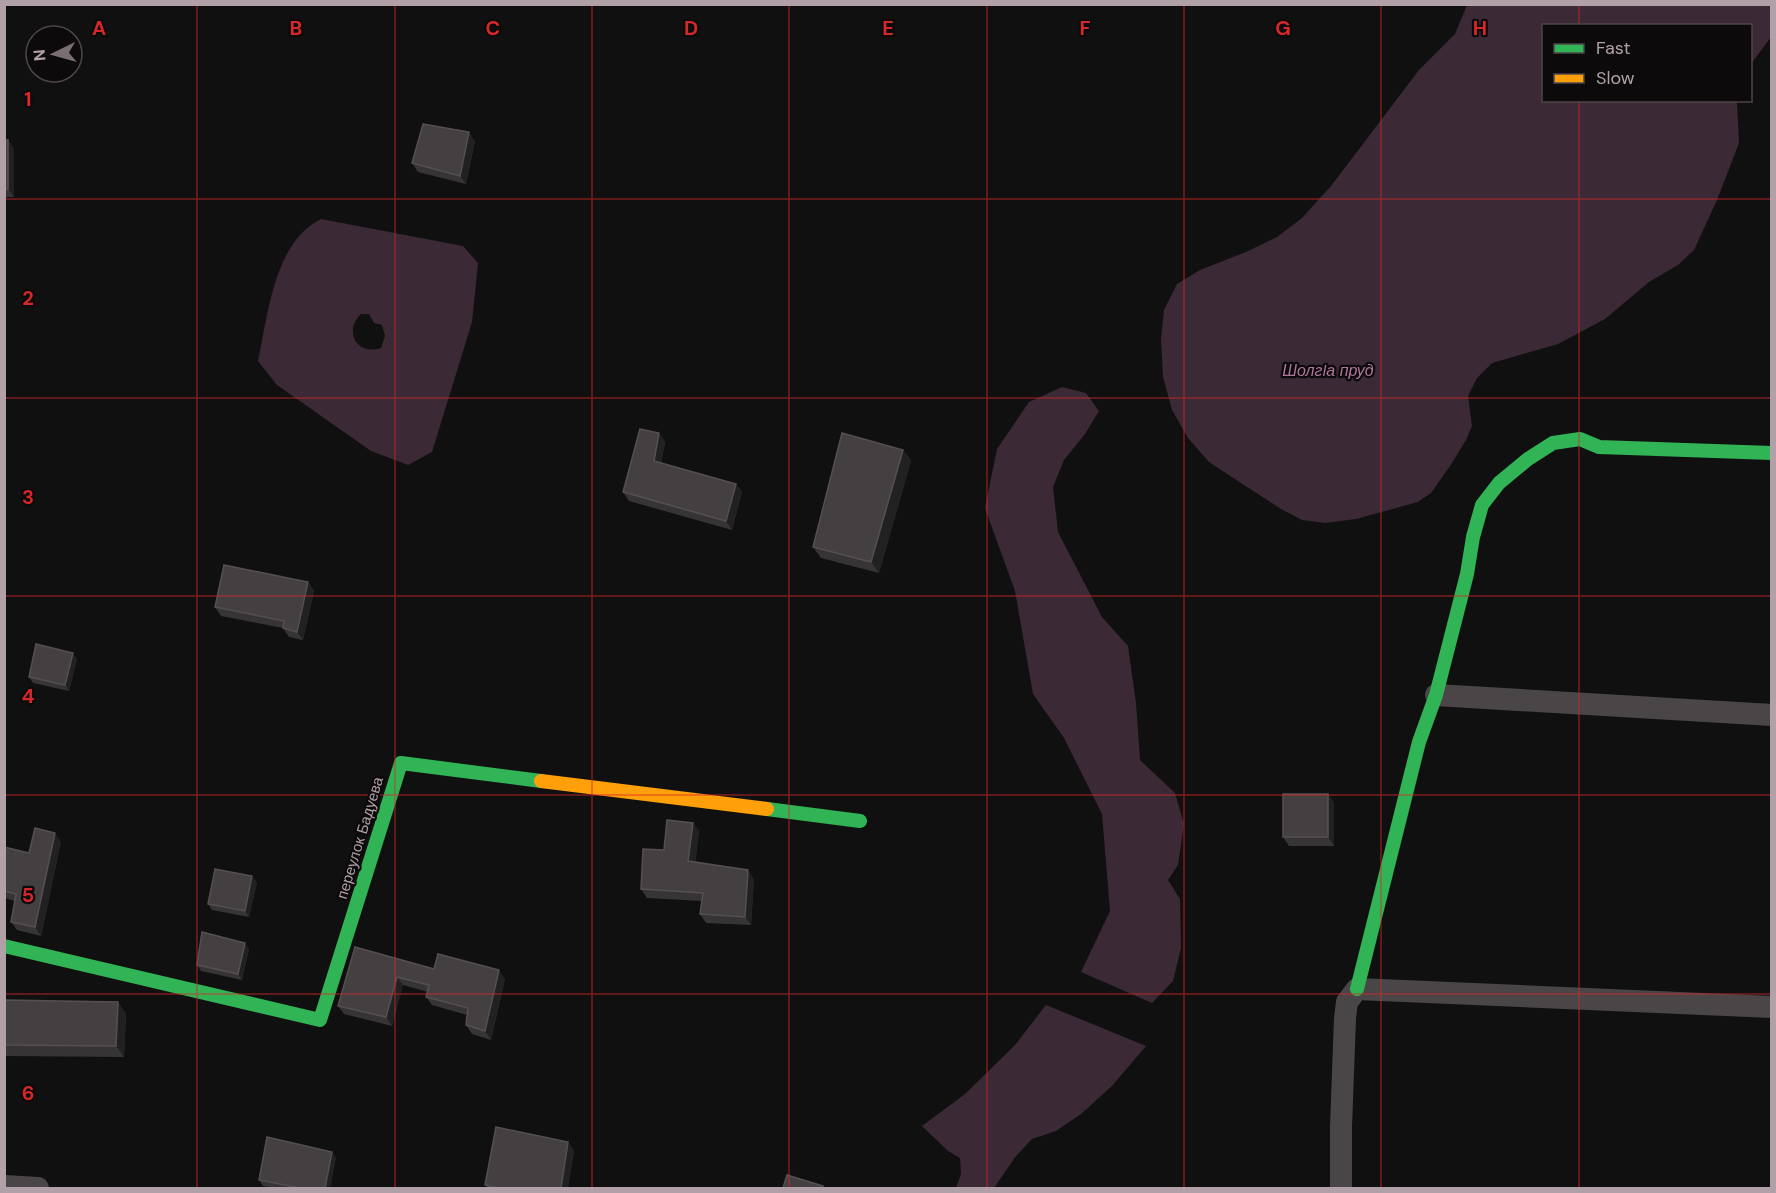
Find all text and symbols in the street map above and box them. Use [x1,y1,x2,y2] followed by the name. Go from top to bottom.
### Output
[92,15,106,41] text: A
[290,15,302,41] text: B
[486,15,500,41] text: C
[684,15,698,41] text: D
[882,15,894,41] text: E
[1079,15,1091,41] text: F
[1275,15,1291,41] text: G
[1473,15,1487,41] text: H
[24,24,84,84] north arrow
[1542,24,1752,102] legend
[1596,36,1631,60] text: Fast
[29,49,51,62] text: N
[1596,66,1635,90] text: Slow
[24,86,32,112] text: 1
[22,285,34,311] text: 2
[1282,360,1374,381] water label: ШолгIа пруд
[22,484,34,510] text: 3
[22,683,35,709] text: 4
[332,774,388,902] street label: переулок Бадуева
[22,882,34,908] text: 5
[22,1080,34,1106] text: 6

